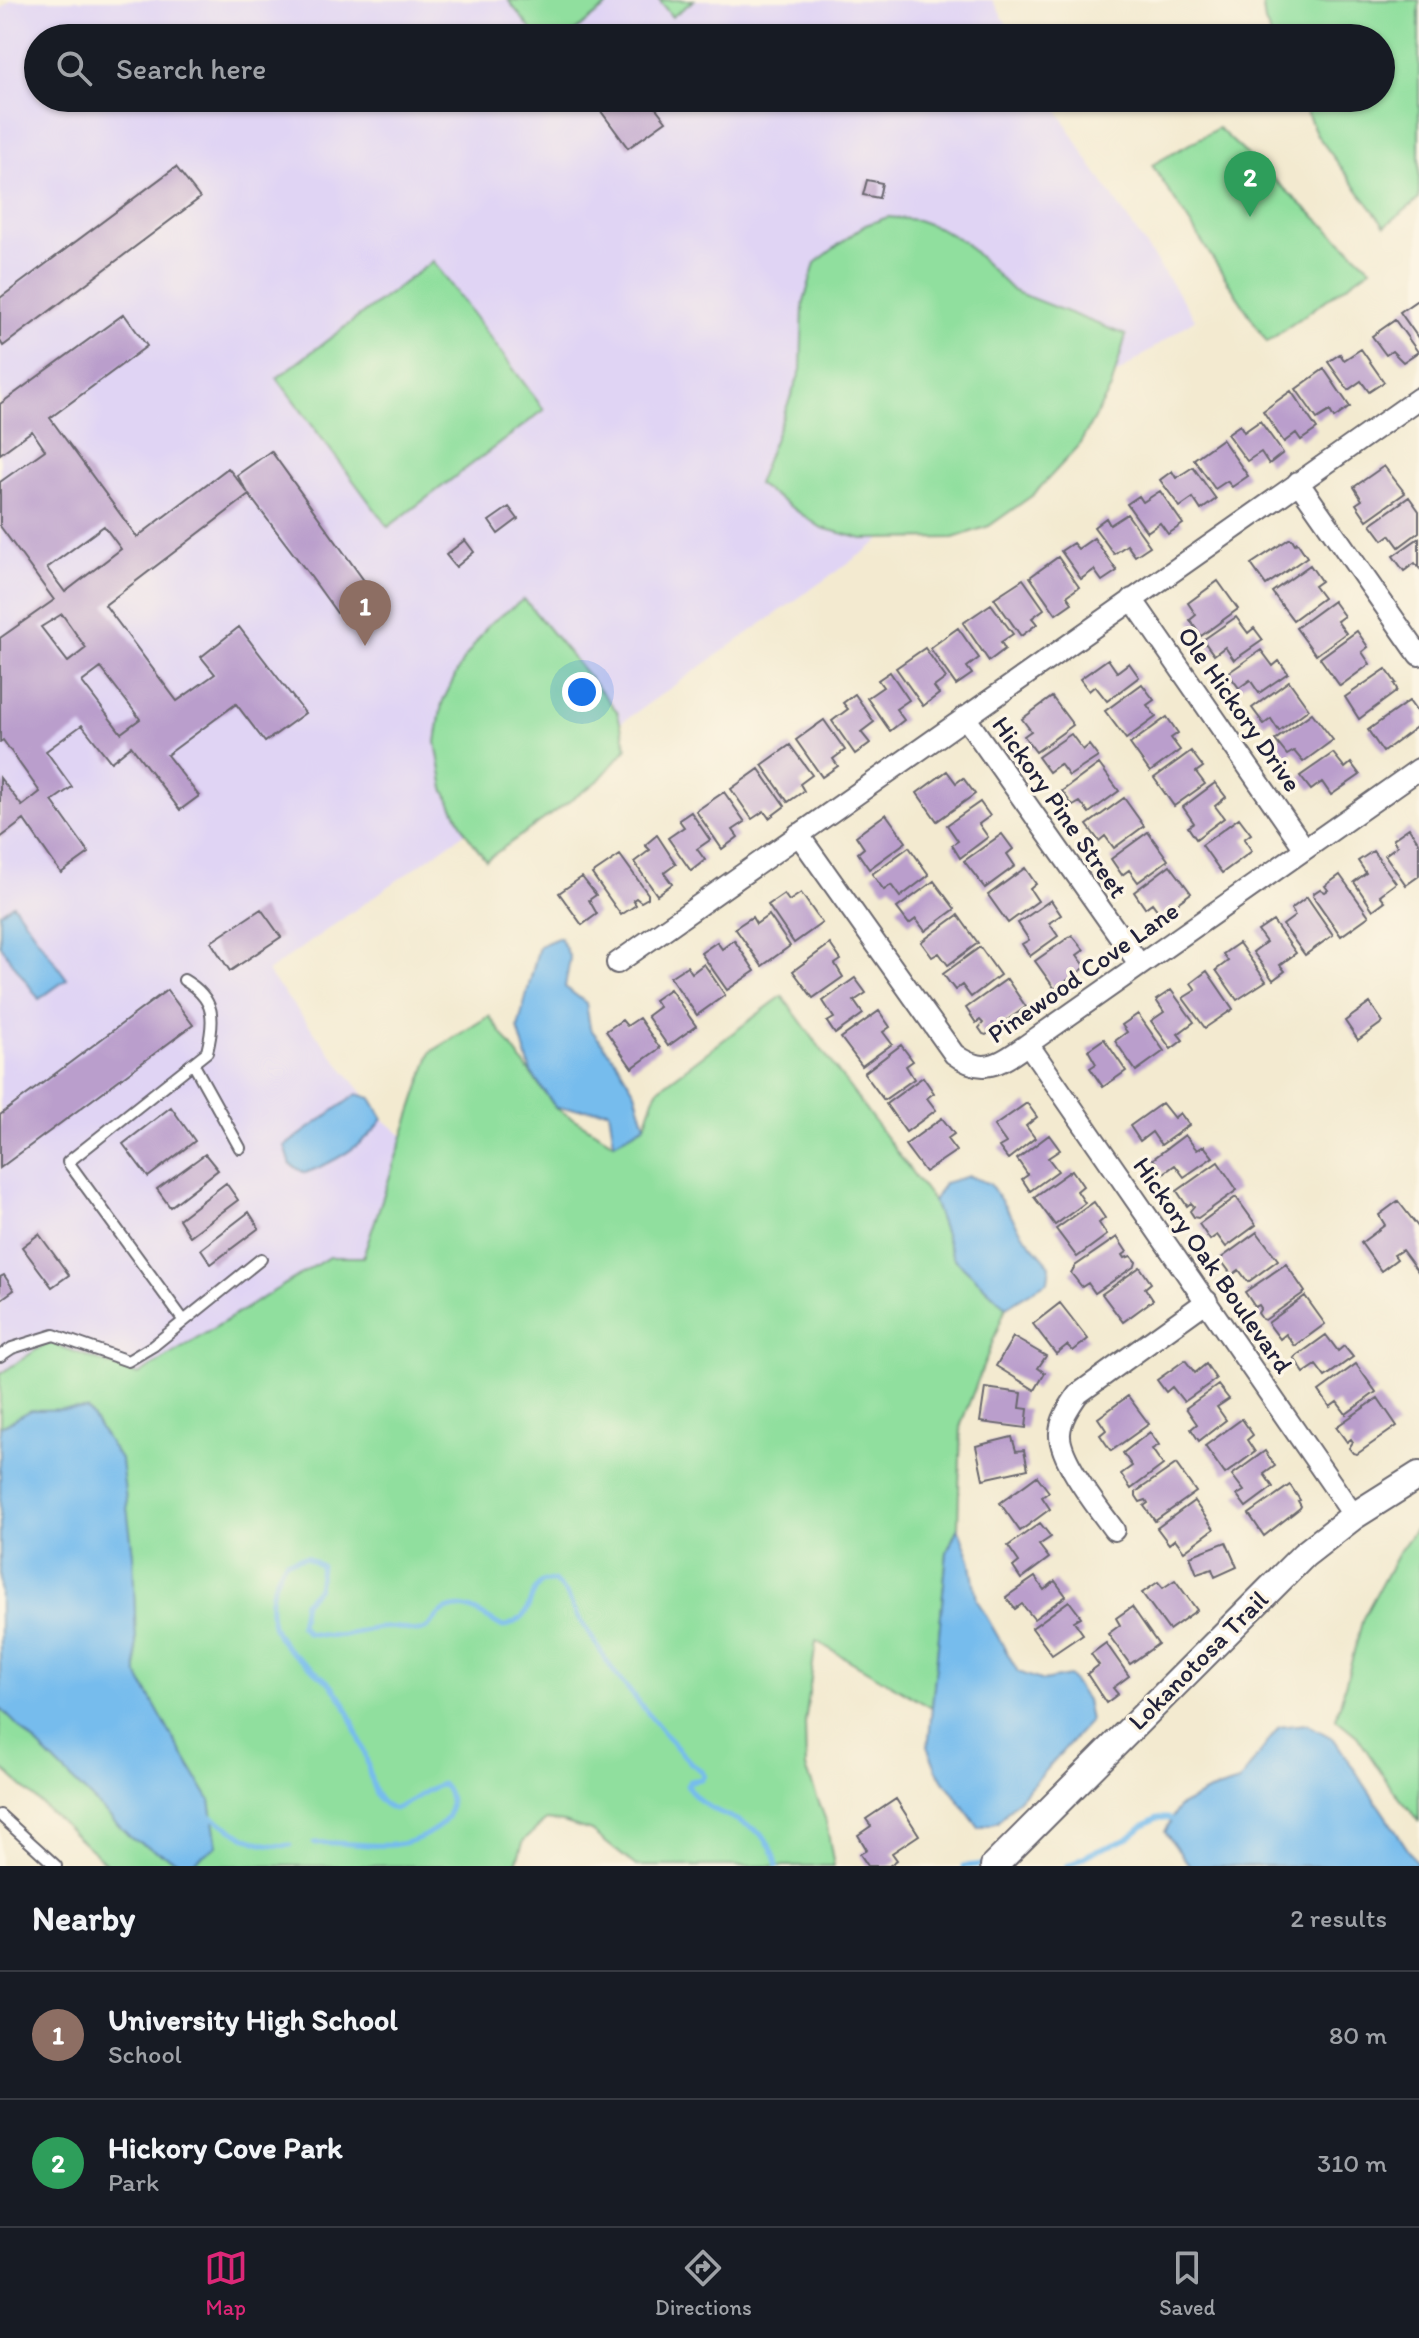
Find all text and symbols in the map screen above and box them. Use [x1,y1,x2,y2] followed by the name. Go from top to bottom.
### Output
[24,24,1395,112] search box
[52,46,96,90] icon: search
[116,50,266,87] text: Search here
[1224,151,1276,217] pin: 2
[339,580,391,646] pin: 1
[1171,620,1309,798] street label: Ole Hickory Drive
[562,672,602,712] your location
[985,710,1135,904] street label: Hickory Pine Street
[981,894,1185,1050] street label: Pinewood Cove Lane
[1126,1151,1300,1379] street label: Hickory Oak Boulevard
[1121,1583,1275,1737] street label: Lokanotosa Trail
[32,1898,135,1939] text: Nearby
[1290,1902,1387,1934] text: 2 results
[108,2001,398,2038] text: University High School
[52,2019,64,2051] text: 1
[1329,2019,1387,2051] text: 80 m
[108,2038,182,2070] text: School
[108,2129,343,2166] text: Hickory Cove Park
[51,2147,65,2179] text: 2
[1317,2147,1387,2179] text: 310 m
[108,2166,159,2198] text: Park
[204,2246,248,2321] tab: Map
[655,2246,752,2321] tab: Directions
[1159,2246,1215,2321] tab: Saved

